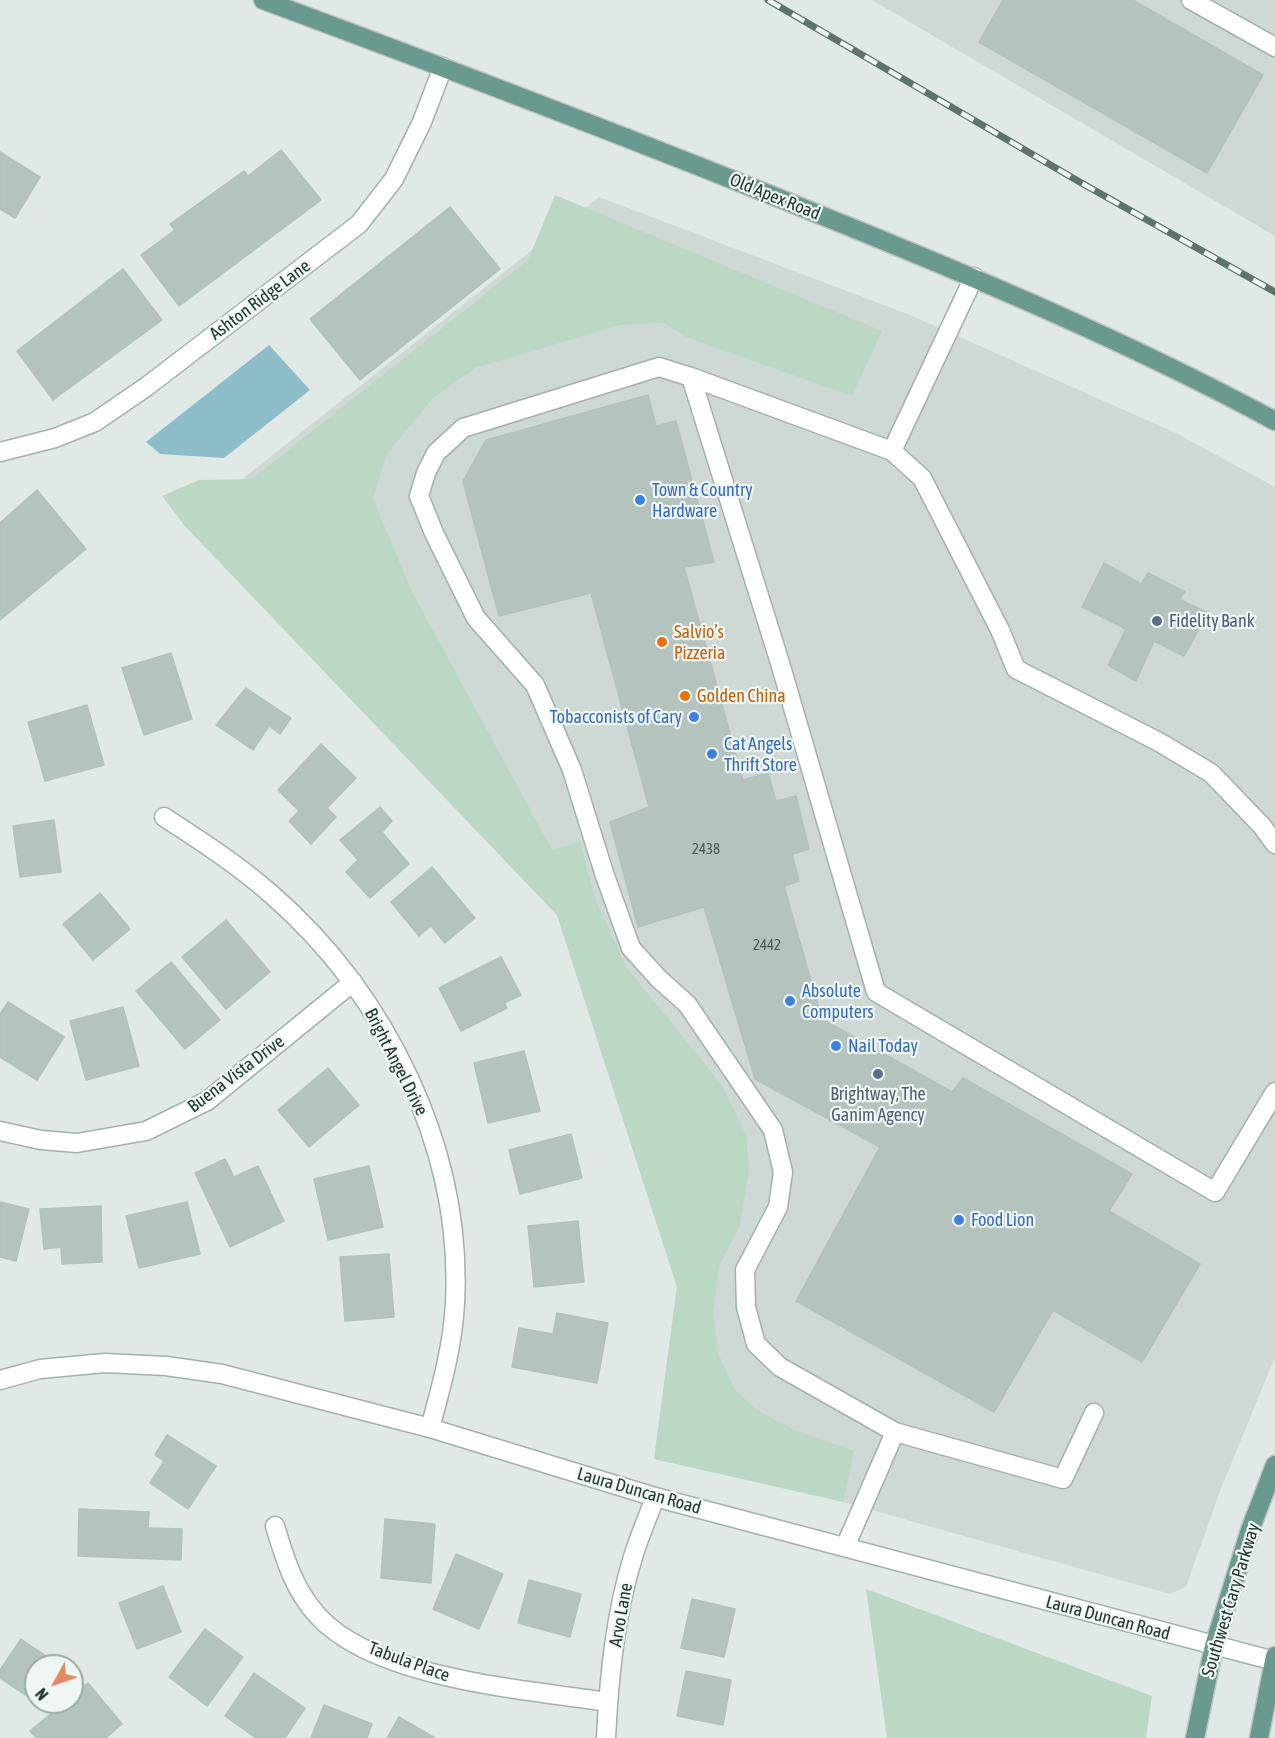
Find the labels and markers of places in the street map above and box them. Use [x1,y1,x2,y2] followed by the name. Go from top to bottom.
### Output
[652,479,753,522] place label: Town & Country Hardware
[633,493,647,507] marker: Town & Country Hardware
[1169,610,1255,632] place label: Fidelity Bank
[1150,614,1164,628] marker: Fidelity Bank
[674,621,725,664] place label: Salvio’s Pizzeria
[655,635,669,649] marker: Salvio’s Pizzeria
[697,685,786,707] place label: Golden China
[678,689,692,703] marker: Golden China
[550,706,682,728] place label: Tobacconists of Cary
[687,710,701,724] marker: Tobacconists of Cary
[724,733,797,776] place label: Cat Angels Thrift Store
[705,747,719,761] marker: Cat Angels Thrift Store
[802,980,874,1022] place label: Absolute Computers
[783,994,797,1008] marker: Absolute Computers
[848,1035,918,1057] place label: Nail Today
[829,1039,843,1053] marker: Nail Today
[871,1067,885,1081] marker: Brightway, The Ganim Agency
[830,1083,926,1126] place label: Brightway, The Ganim Agency
[971,1209,1034,1231] place label: Food Lion
[952,1213,966,1227] marker: Food Lion

